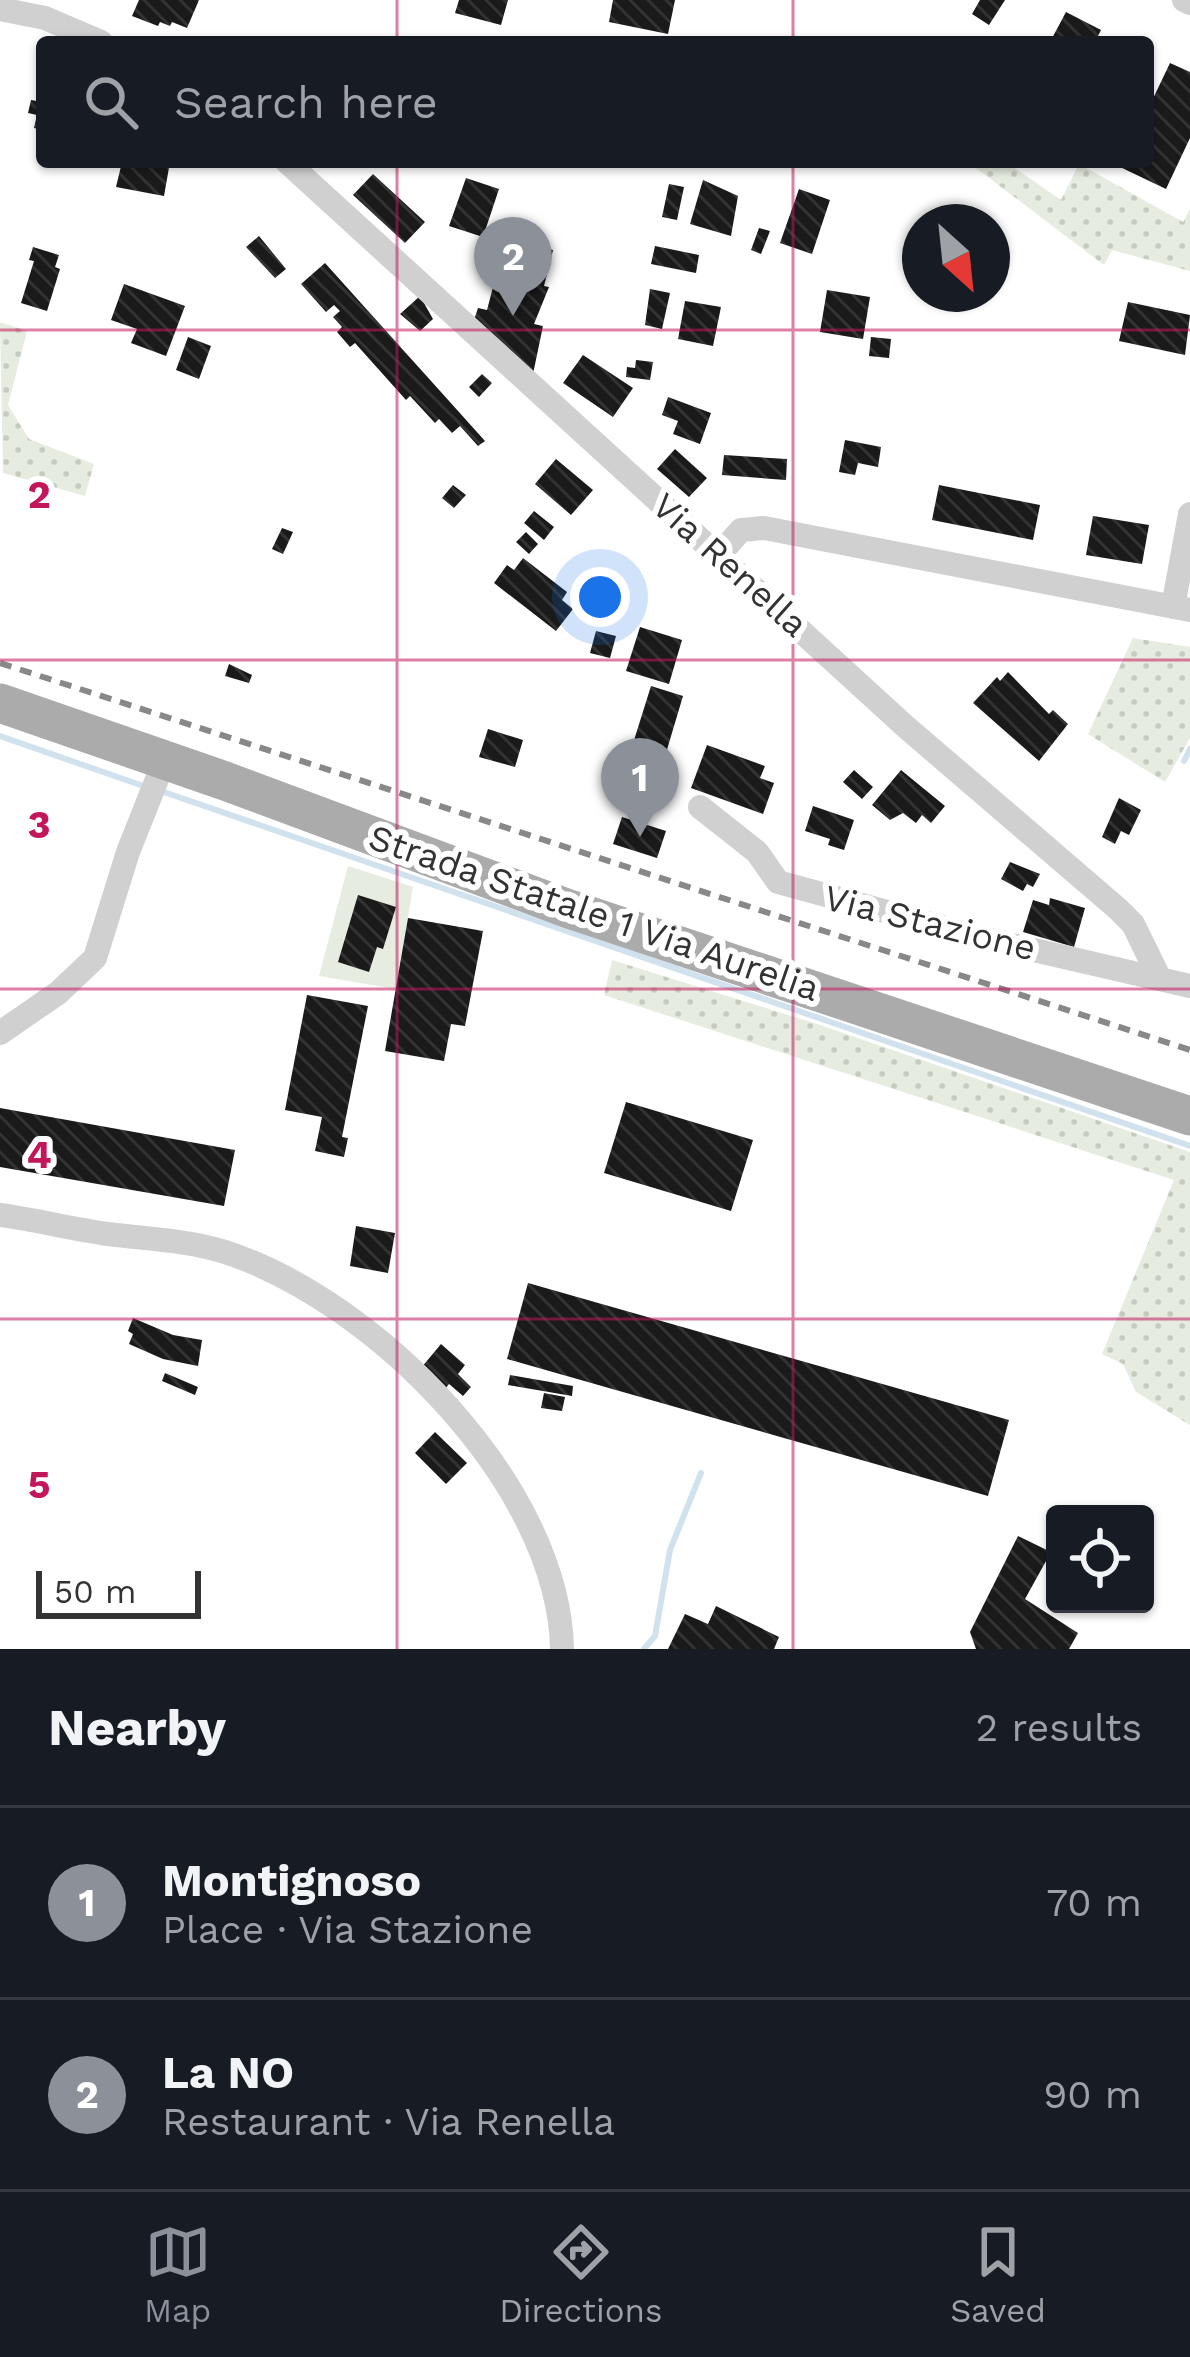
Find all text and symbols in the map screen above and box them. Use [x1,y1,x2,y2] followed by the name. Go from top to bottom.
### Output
[36,36,1154,168] search box
[78,69,144,135] icon: search
[174,76,438,129] text: Search here
[902,204,1010,312] north arrow
[474,217,552,316] pin: 2
[27,472,51,517] text: 2
[644,484,816,646] street label: Via Renella
[570,567,630,627] your location
[601,738,679,837] pin: 1
[27,802,51,847] text: 3
[363,816,825,1010] street label: Strada Statale 1 Via Aurelia
[820,876,1040,970] street label: Via Stazione
[26,1132,52,1177] text: 4
[28,1462,50,1507] text: 5
[1046,1505,1154,1613] map controls
[1046,1505,1154,1613] button: locate
[36,1565,201,1618] scale bar
[54,1572,136,1611] text: 50 m
[48,1698,226,1757] text: Nearby
[976,1705,1142,1750] text: 2 results
[162,1854,421,1907] text: Montignoso
[79,1880,95,1925] text: 1
[1046,1880,1142,1925] text: 70 m
[162,1907,533,1952] text: Place · Via Stazione
[162,2046,294,2099] text: La NO
[75,2072,99,2117] text: 2
[1043,2072,1142,2117] text: 90 m
[162,2099,615,2144] text: Restaurant · Via Renella
[144,2219,211,2330] tab: Map
[499,2219,662,2330] tab: Directions
[950,2219,1046,2330] tab: Saved

